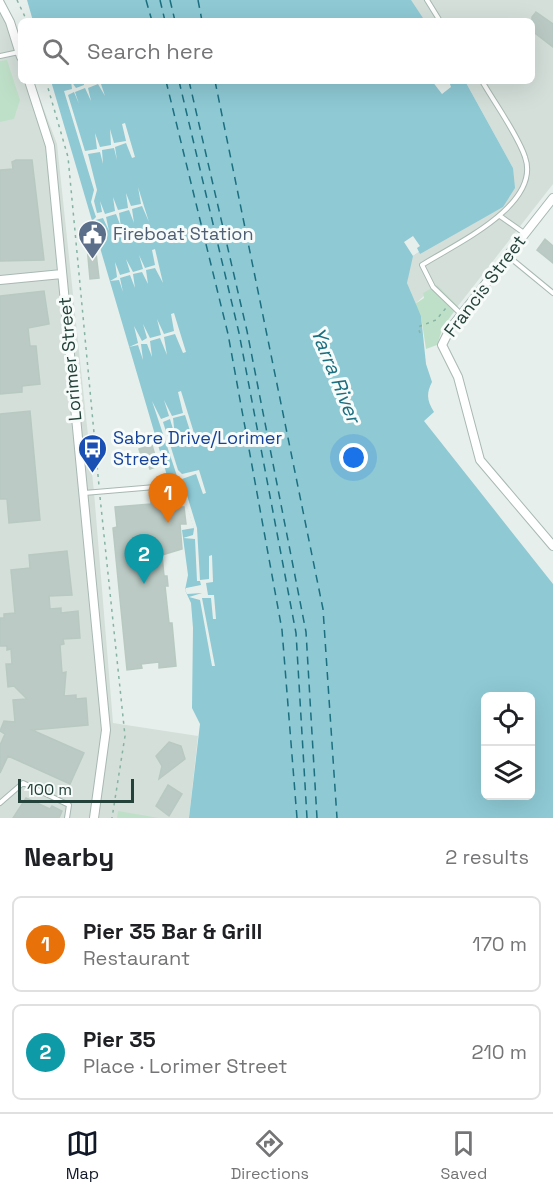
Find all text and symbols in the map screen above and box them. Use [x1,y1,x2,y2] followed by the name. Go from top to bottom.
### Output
[18,18,535,84] search box
[39,35,72,68] icon: search
[87,37,214,65] text: Search here
[76,218,108,260] public building icon: Fireboat Station
[113,222,254,245] place label: Fireboat Station
[439,230,530,341] street label: Francis Street
[53,296,86,422] street label: Lorimer Street
[305,323,368,429] water label: Yarra River
[113,426,282,470] place label: Sabre Drive/Lorimer Street
[76,432,108,474] bus stop icon: Sabre Drive/Lorimer Street
[339,443,368,472] your location
[148,474,188,523] pin: 1
[124,534,164,584] pin: 2
[481,692,535,800] map controls
[481,692,535,746] button: locate
[481,746,535,800] button: layers
[18,776,134,804] scale bar
[27,779,72,800] text: 100 m
[24,840,114,874] text: Nearby
[445,844,529,870] text: 2 results
[83,917,262,945] text: Pier 35 Bar & Grill
[41,931,50,957] text: 1
[472,931,527,957] text: 170 m
[83,945,190,971] text: Restaurant
[83,1025,156,1053] text: Pier 35
[40,1039,51,1065] text: 2
[471,1039,527,1065] text: 210 m
[83,1053,287,1079] text: Place · Lorimer Street
[66,1127,99,1184] tab: Map
[231,1127,309,1184] tab: Directions
[441,1127,487,1184] tab: Saved

